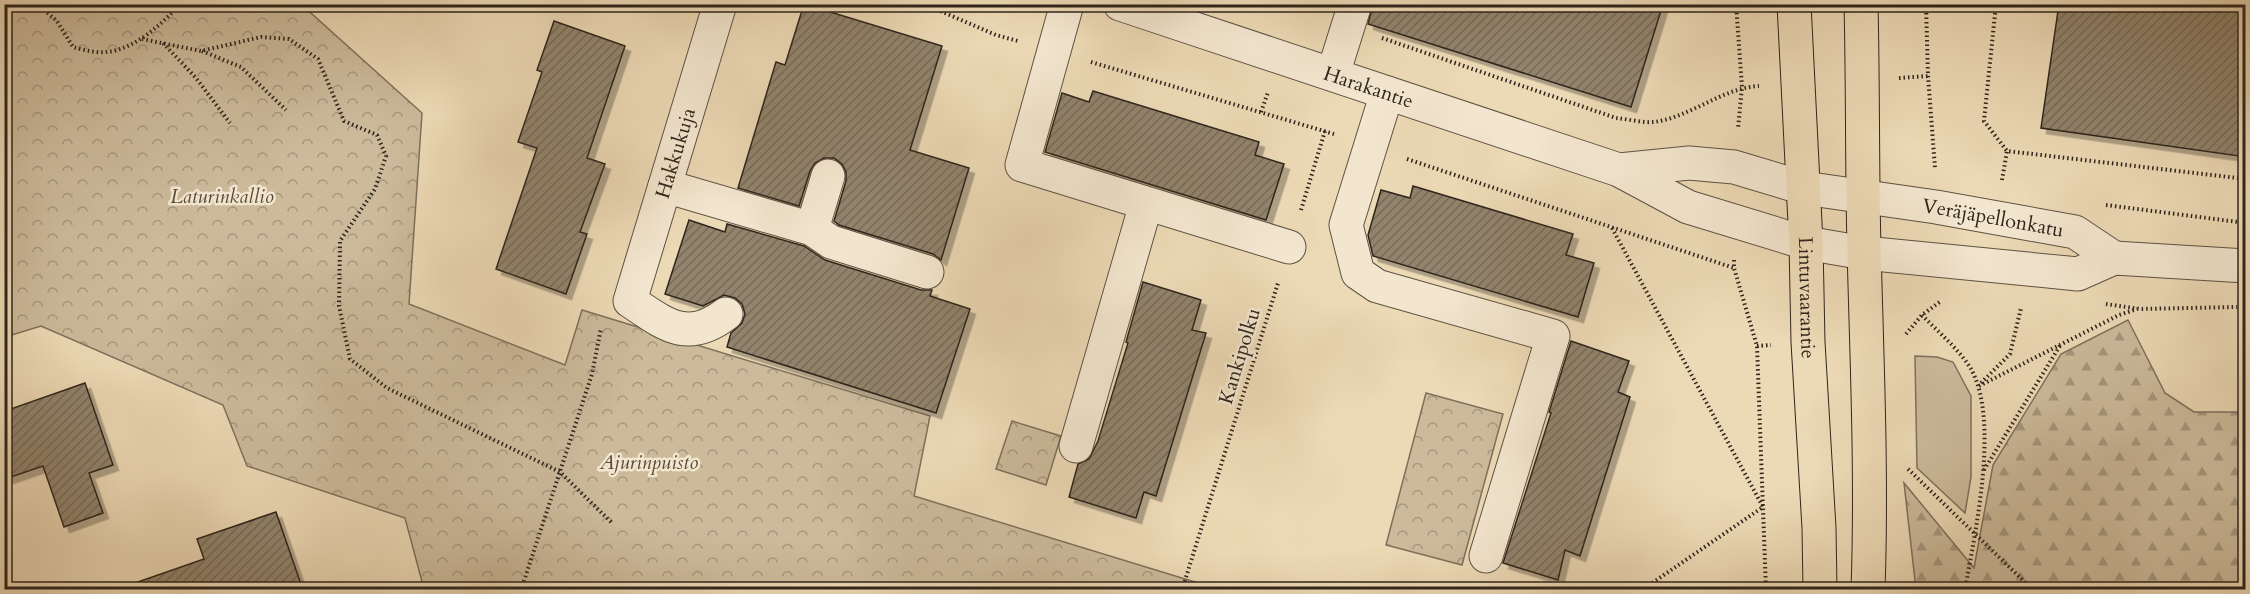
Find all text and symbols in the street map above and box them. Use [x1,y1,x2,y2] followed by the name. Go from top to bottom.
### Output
[1320,60,1417,115] street label: Harakantie
[649,104,702,202] street label: Hakkukuja
[170,183,274,210] park label: Laturinkallio
[1921,192,2066,244] street label: Veräjäpellonkatu
[1792,236,1822,360] street label: Lintuvaarantie
[1212,305,1267,408] street label: Kankipolku
[599,449,698,476] park label: Ajurinpuisto

